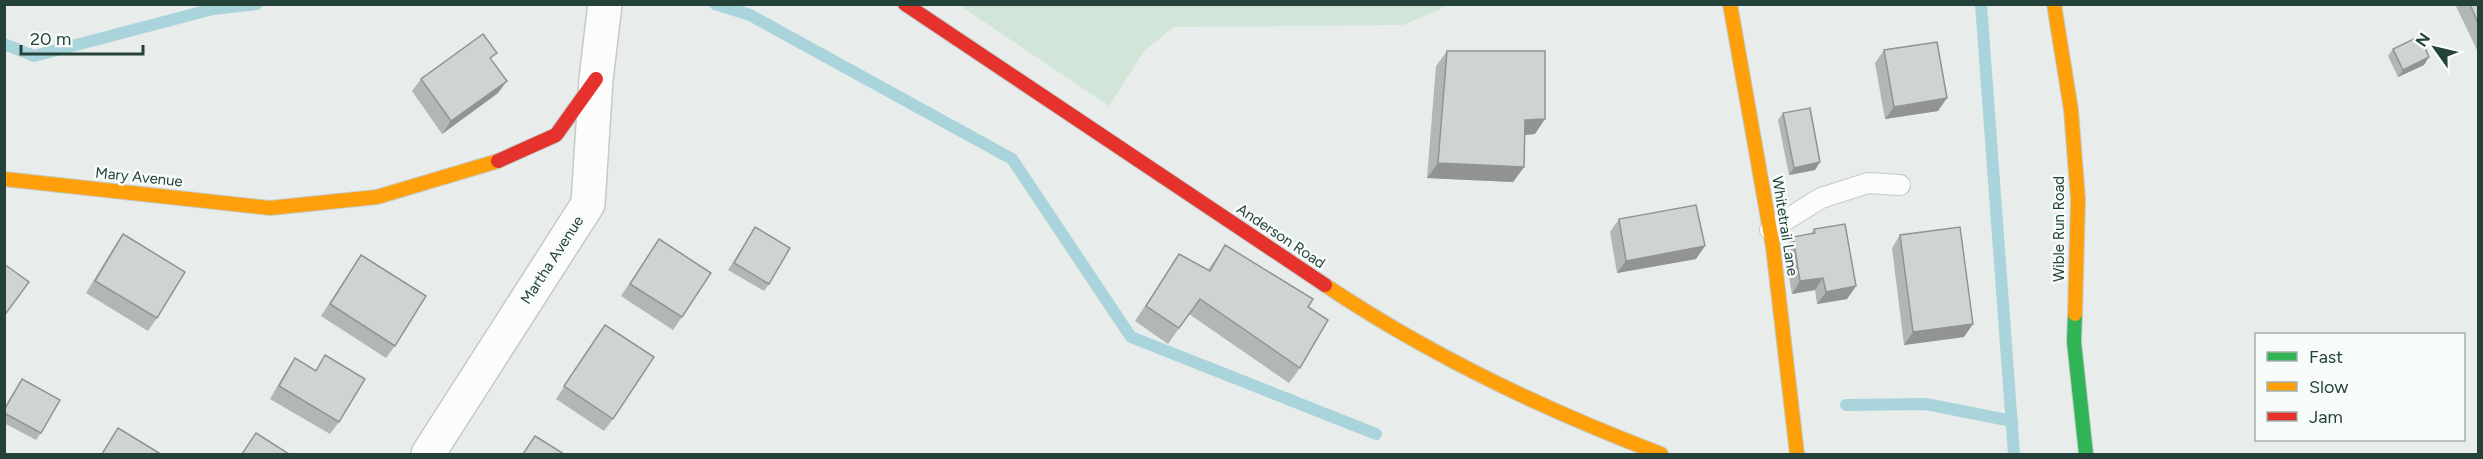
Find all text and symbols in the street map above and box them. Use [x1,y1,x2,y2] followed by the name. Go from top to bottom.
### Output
[21,18,142,56] scale bar
[2405,18,2465,78] north arrow
[30,28,71,50] text: 20 m
[2412,29,2434,50] text: N
[94,163,184,191] street label: Mary Avenue
[1768,175,1802,277] street label: Whitetrail Lane
[2050,176,2068,282] street label: Wible Run Road
[1233,200,1329,272] street label: Anderson Road
[517,213,587,307] street label: Martha Avenue
[2255,333,2465,441] legend
[2309,346,2343,368] text: Fast
[2309,376,2348,398] text: Slow
[2309,406,2343,428] text: Jam

